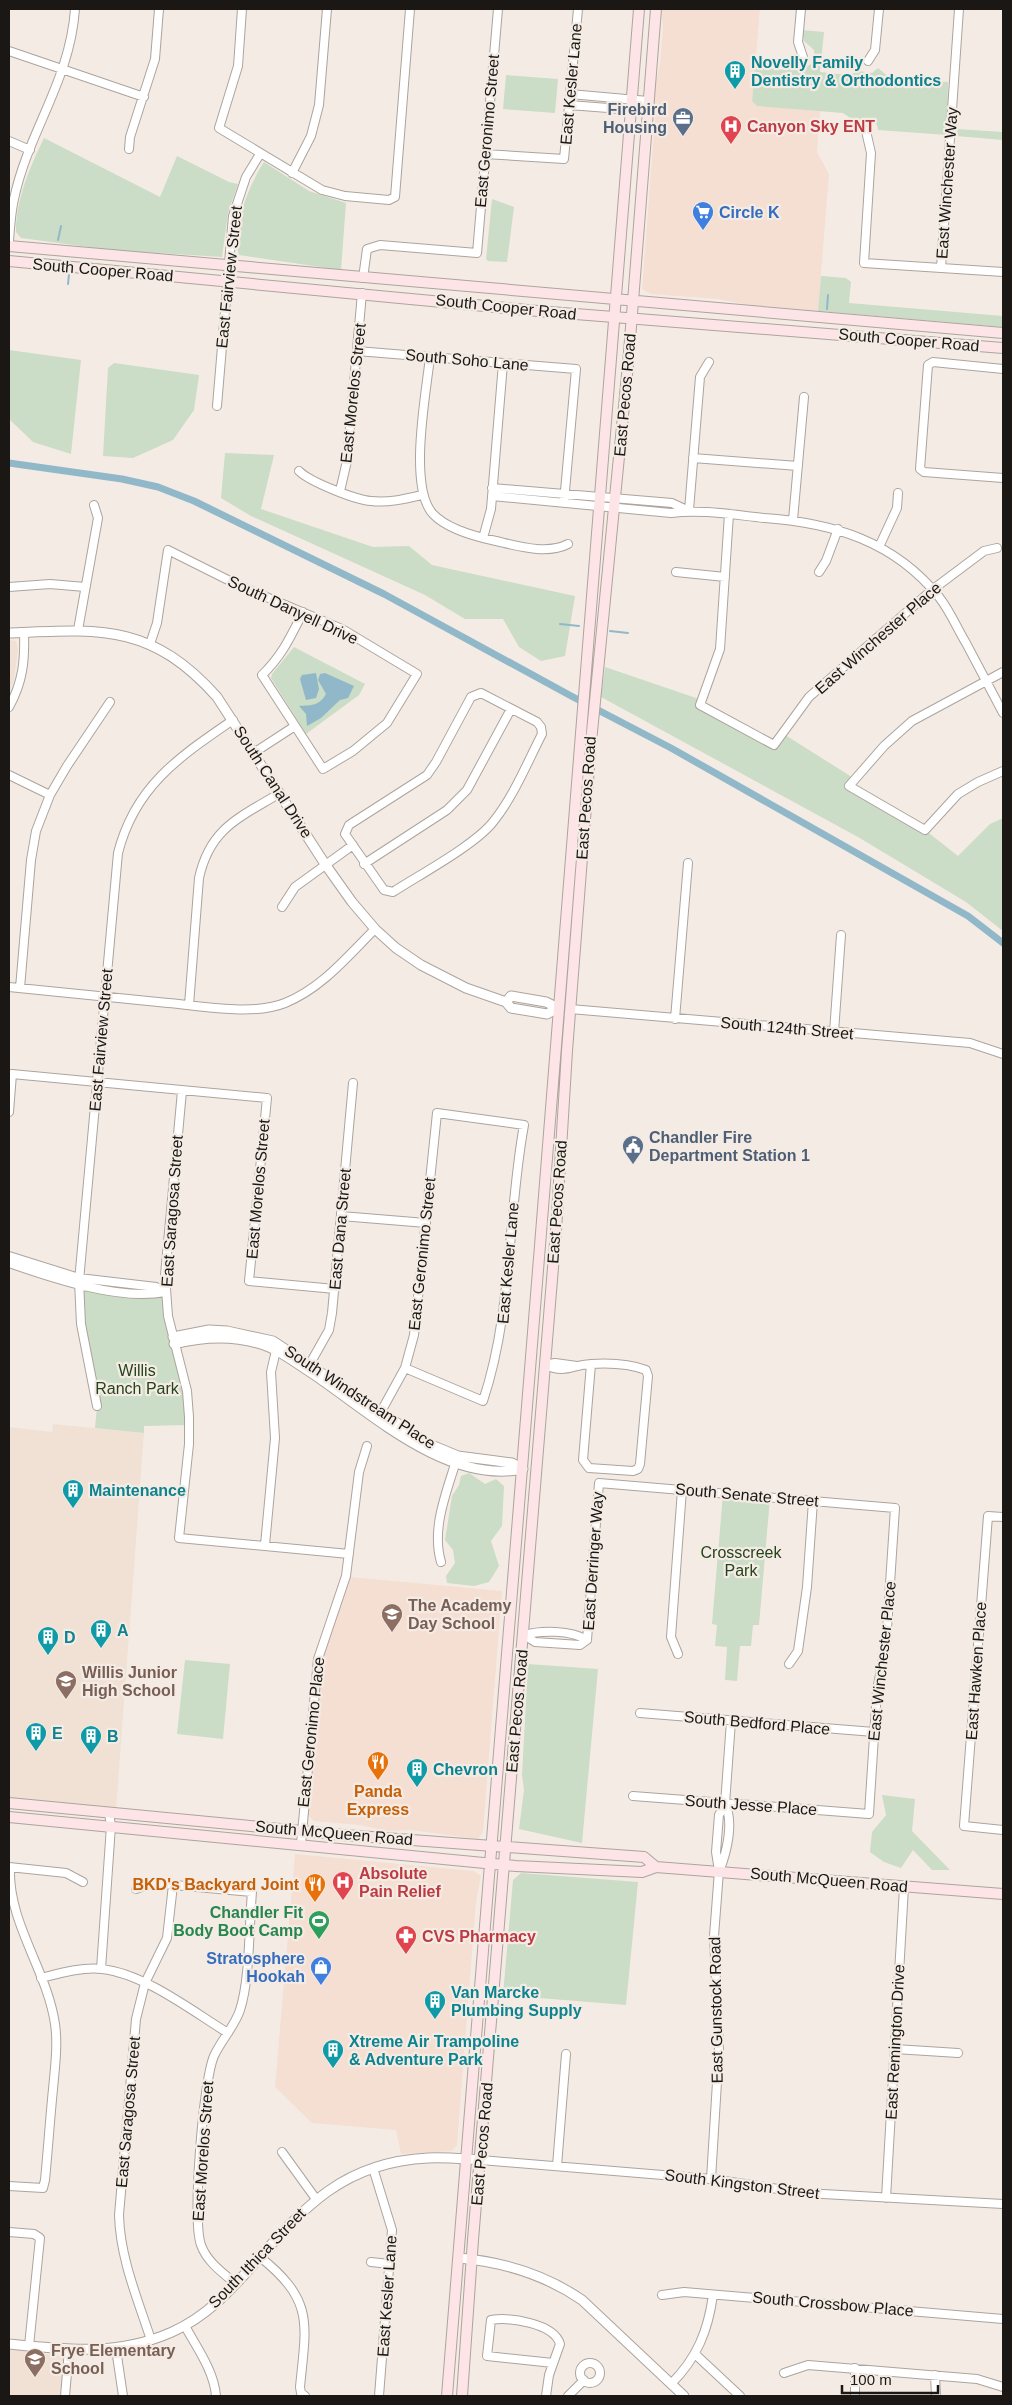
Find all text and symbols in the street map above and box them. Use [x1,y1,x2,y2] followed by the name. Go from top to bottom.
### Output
[557,22,585,145] street label: East Kesler Lane
[472,53,502,208] street label: East Geronimo Street
[751,54,941,89] place label: Novelly Family Dentistry & Orthodontics
[723,59,747,90] building icon: Novelly Family Dentistry & Orthodontics
[603,101,667,136] place label: Firebird Housing
[671,106,695,137] office icon: Firebird Housing
[933,106,961,260] street label: East Winchester Way
[719,114,743,145] hospital icon: Canyon Sky ENT
[747,118,875,135] place label: Canyon Sky ENT
[691,200,715,231] supermarket icon: Circle K
[213,204,245,349] street label: East Fairview Street
[719,204,780,221] place label: Circle K
[32,255,174,285] street label: South Cooper Road
[435,291,577,323] street label: South Cooper Road
[337,322,369,464] street label: East Morelos Street
[838,325,980,355] street label: South Cooper Road
[611,333,639,457] street label: East Pecos Road
[405,346,529,374] street label: South Soho Lane
[225,572,361,648] street label: South Danyell Drive
[812,579,944,697] street label: East Winchester Place
[231,723,316,841] street label: South Canal Drive
[573,736,599,860] street label: East Pecos Road
[86,967,116,1112] street label: East Fairview Street
[720,1014,855,1042] street label: South 124th Street
[243,1118,273,1260] street label: East Morelos Street
[649,1129,810,1164] place label: Chandler Fire Department Station 1
[158,1134,186,1287] street label: East Saragosa Street
[621,1134,645,1165] public building icon: Chandler Fire Department Station 1
[544,1140,570,1264] street label: East Pecos Road
[326,1167,354,1290] street label: East Dana Street
[406,1176,439,1331] street label: East Geronimo Street
[494,1201,522,1324] street label: East Kesler Lane
[282,1342,439,1452] street label: South Windstream Place
[95,1362,180,1397] park label: Willis Ranch Park
[61,1478,85,1509] building icon: Maintenance
[674,1480,820,1510] street label: South Senate Street
[89,1482,186,1499] place label: Maintenance
[580,1491,606,1631] street label: East Derringer Way
[701,1544,782,1579] park label: Crosscreek Park
[865,1580,899,1742] street label: East Winchester Place
[408,1597,512,1632] place label: The Academy Day School
[963,1601,989,1741] street label: East Hawken Place
[380,1602,404,1633] school or university icon: The Academy Day School
[89,1618,113,1649] building icon: A
[117,1622,129,1639] place label: A
[36,1625,60,1656] building icon: D
[64,1629,76,1646] place label: D
[503,1649,531,1773] street label: East Pecos Road
[295,1656,327,1808] street label: East Geronimo Place
[82,1664,177,1699] place label: Willis Junior High School
[54,1669,78,1700] school or university icon: Willis Junior High School
[683,1708,831,1738] street label: South Bedford Place
[24,1721,48,1752] building icon: E
[79,1724,103,1755] building icon: B
[52,1725,63,1742] place label: E
[107,1728,119,1745] place label: B
[366,1750,390,1781] restaurant icon: Panda Express
[405,1757,429,1788] building icon: Chevron
[433,1761,498,1778] place label: Chevron
[347,1783,409,1818] place label: Panda Express
[684,1792,818,1818] street label: South Jesse Place
[254,1818,414,1848] street label: South McQueen Road
[359,1865,441,1900] place label: Absolute Pain Relief
[749,1865,909,1895] street label: South McQueen Road
[331,1870,355,1901] hospital icon: Absolute Pain Relief
[303,1872,327,1903] restaurant icon: BKD's Backyard Joint
[132,1876,300,1893] place label: BKD's Backyard Joint
[173,1904,304,1939] place label: Chandler Fit Body Boot Camp
[307,1909,331,1940] sports icon: Chandler Fit Body Boot Camp
[394,1924,418,1955] pharmacy icon: CVS Pharmacy
[422,1928,536,1945] place label: CVS Pharmacy
[706,1936,726,2084] street label: East Gunstock Road
[206,1950,305,1985] place label: Stratosphere Hookah
[309,1955,333,1986] shop icon: Stratosphere Hookah
[882,1964,908,2120] street label: East Remington Drive
[451,1984,582,2019] place label: Van Marcke Plumbing Supply
[423,1989,447,2020] building icon: Van Marcke Plumbing Supply
[349,2033,519,2068] place label: Xtreme Air Trampoline & Adventure Park
[113,2035,143,2188] street label: East Saragosa Street
[321,2038,345,2069] building icon: Xtreme Air Trampoline & Adventure Park
[190,2080,216,2222] street label: East Morelos Street
[468,2082,496,2206] street label: East Pecos Road
[664,2166,821,2202] street label: South Kingston Street
[205,2204,309,2311] street label: South Ithica Street
[374,2235,400,2357] street label: East Kesler Lane
[752,2288,914,2320] street label: South Crossbow Place
[51,2342,176,2377] place label: Frye Elementary School
[23,2347,47,2378] school or university icon: Frye Elementary School
[842,2362,938,2394] scale bar
[850,2371,892,2388] text: 100 m

